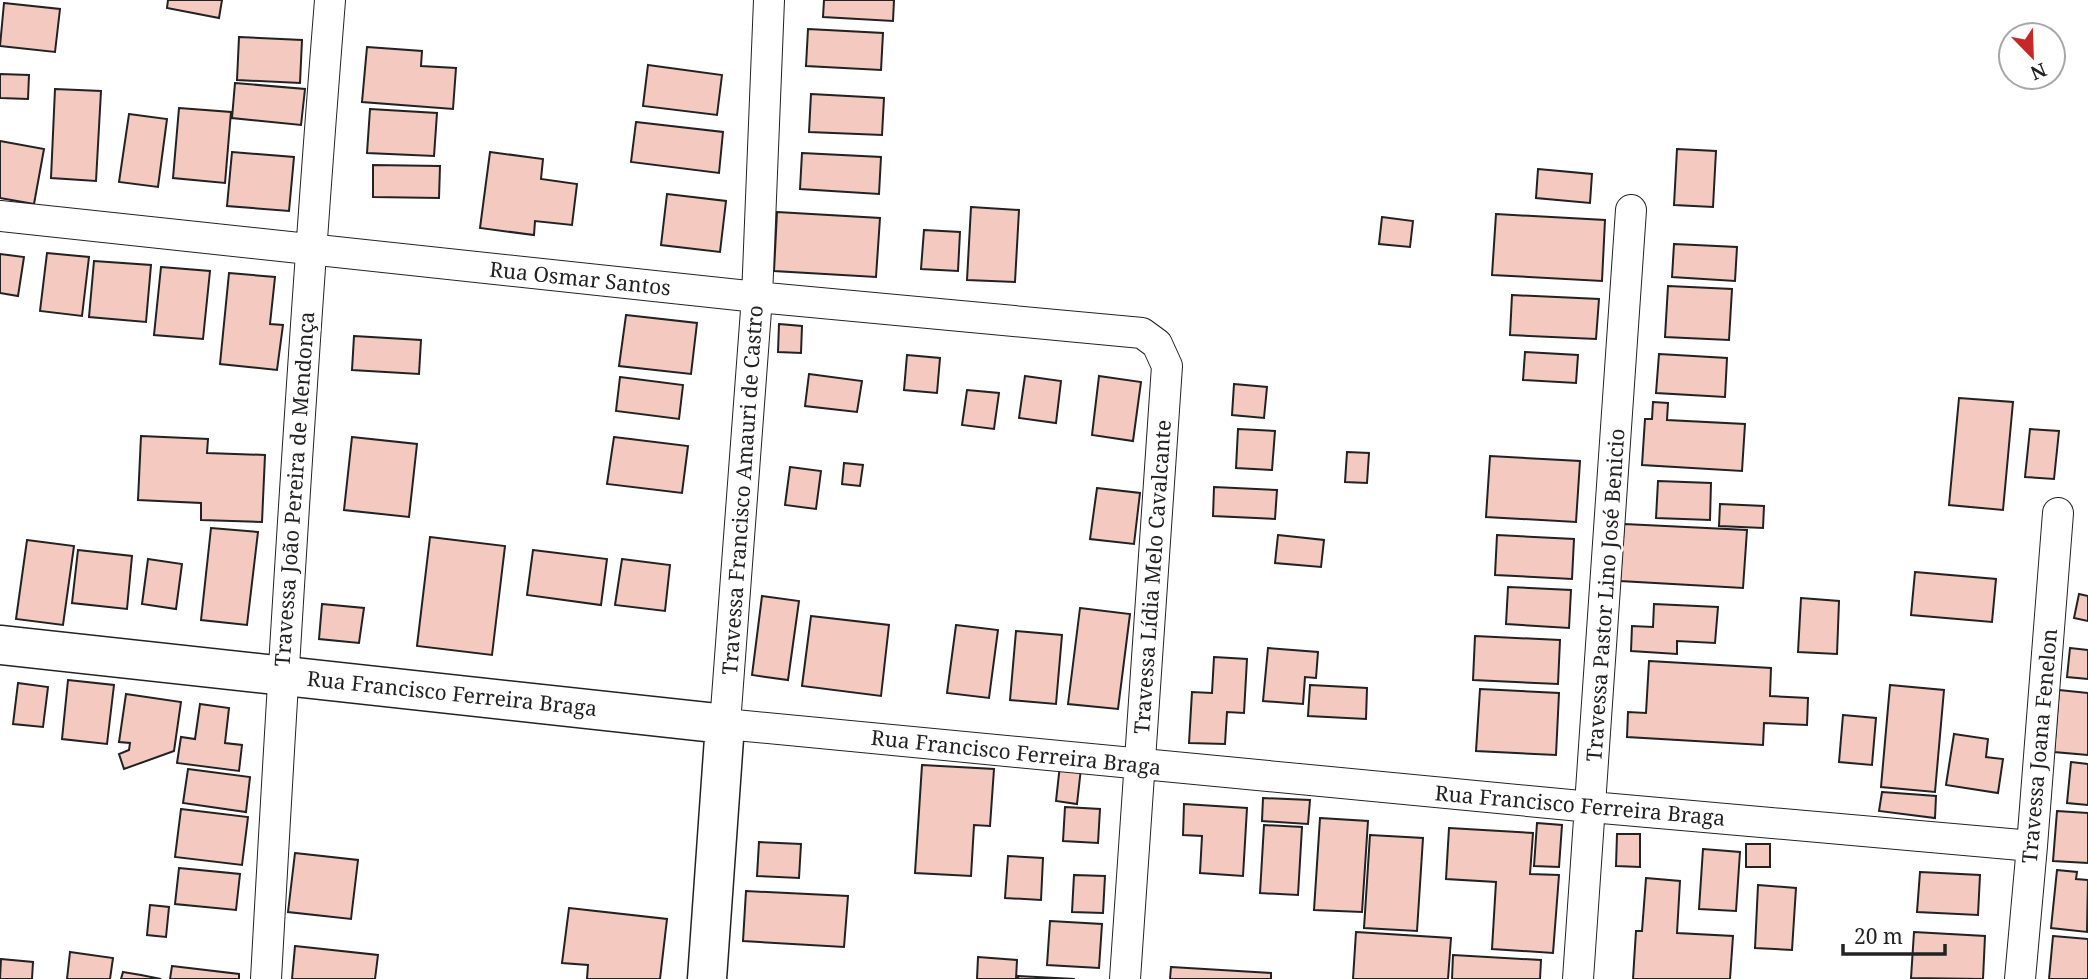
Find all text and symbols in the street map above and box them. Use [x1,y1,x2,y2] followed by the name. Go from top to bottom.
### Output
[1997,21,2067,91] north arrow
[2027,57,2051,87] text: N
[488,255,672,301] street label: Rua Osmar Santos
[715,304,769,676] street label: Travessa Francisco Amauri de Castro
[268,310,320,668] street label: Travessa João Pereira de Mendonça
[1127,419,1177,735] street label: Travessa Lídia Melo Cavalcante
[1579,427,1631,762] street label: Travessa Pastor Lino José Benicio
[2015,627,2063,865] street label: Travessa Joana Fenelon
[306,664,599,722] street label: Rua Francisco Ferreira Braga
[870,723,1163,781] street label: Rua Francisco Ferreira Braga
[1434,778,1726,832] street label: Rua Francisco Ferreira Braga
[1843,912,1944,956] scale bar
[1854,922,1903,950] text: 20 m

